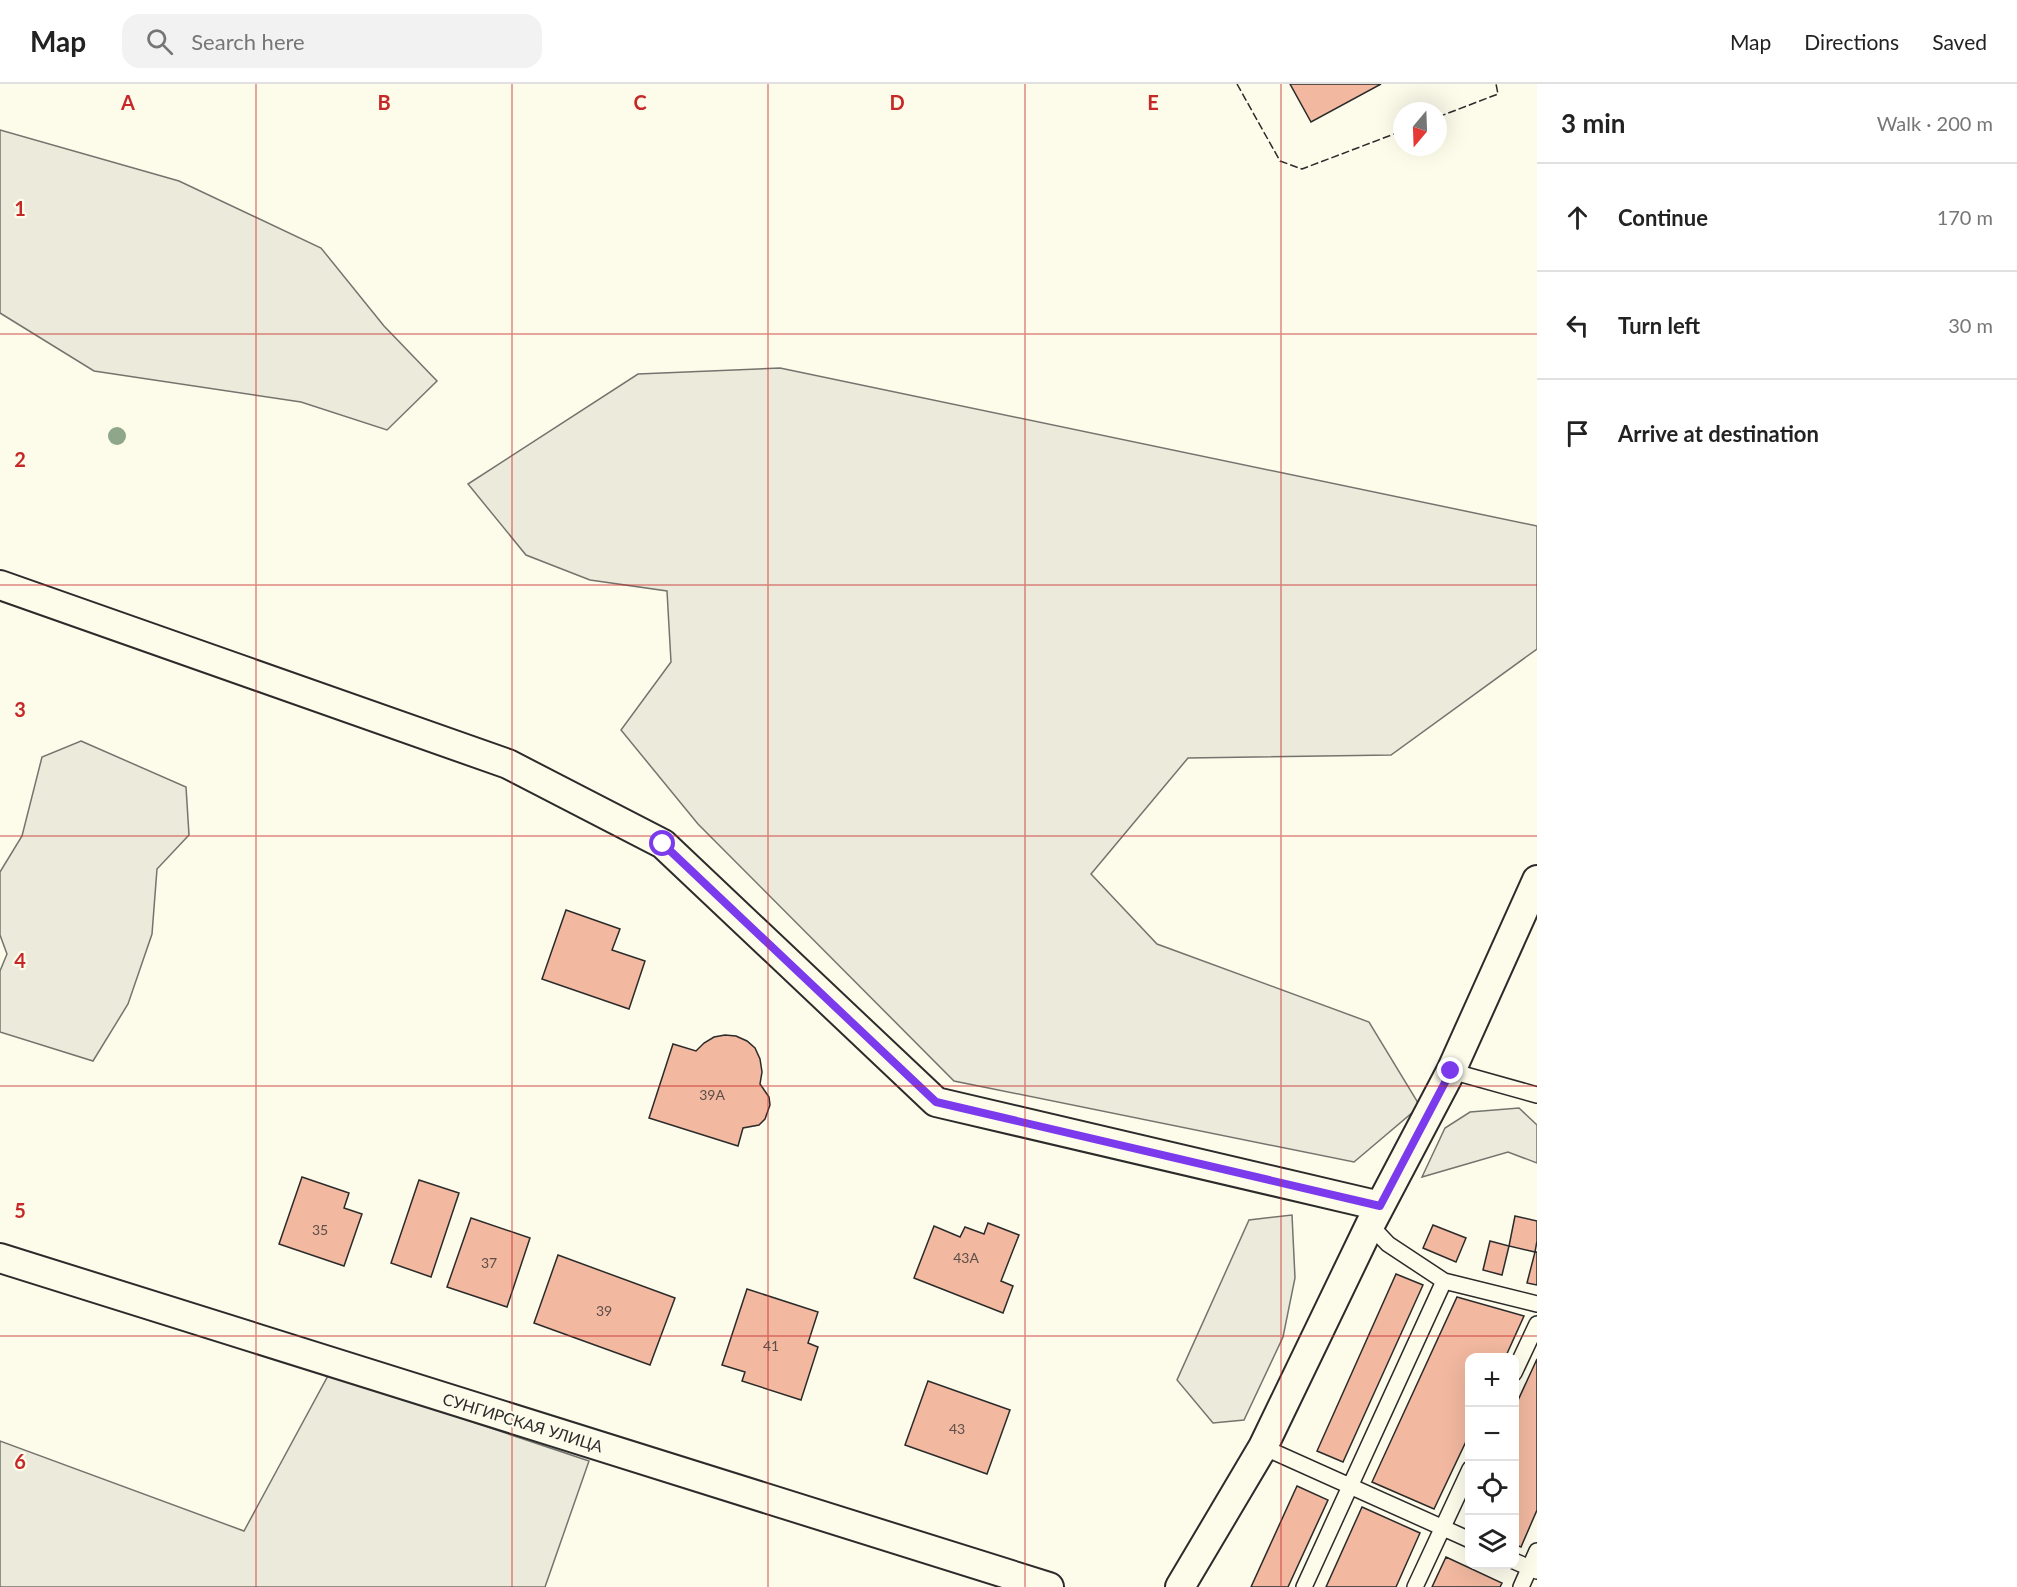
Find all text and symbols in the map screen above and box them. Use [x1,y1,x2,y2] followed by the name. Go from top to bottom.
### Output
[122,14,542,68] search box
[30,24,86,58] text: Map
[143,25,176,58] icon: search
[191,28,305,55] text: Search here
[1730,29,1771,54] text: Map
[1804,29,1899,54] text: Directions
[1932,29,1987,54] text: Saved
[120,90,135,114] text: A
[377,90,391,114] text: B
[633,90,647,114] text: C
[889,90,905,114] text: D
[1147,90,1159,114] text: E
[1393,102,1447,156] north arrow
[1561,107,1625,139] text: 3 min
[1877,111,1993,135] text: Walk · 200 m
[14,196,26,220] text: 1
[1561,201,1594,234] icon: ahead
[1618,204,1708,231] text: Continue
[1937,205,1993,229] text: 170 m
[1561,309,1594,342] icon: left
[1618,312,1700,339] text: Turn left
[1948,313,1993,337] text: 30 m
[1561,417,1594,450] icon: arrive
[1618,420,1819,447] text: Arrive at destination
[14,447,26,471] text: 2
[14,697,26,721] text: 3
[649,830,675,856] route start
[14,948,26,972] text: 4
[1437,1057,1463,1083] route end
[699,1086,725,1103] house number: 39А
[14,1198,26,1222] text: 5
[312,1221,328,1238] house number: 35
[953,1249,979,1266] house number: 43А
[481,1254,497,1271] house number: 37
[596,1302,612,1319] house number: 39
[763,1337,779,1354] house number: 41
[1465,1353,1519,1569] map controls
[1465,1353,1519,1407] button: +
[441,1389,606,1455] street label: СУНГИРСКАЯ УЛИЦА
[1465,1407,1519,1461] button: −
[949,1420,965,1437] house number: 43
[14,1449,26,1473] text: 6
[1465,1461,1519,1515] button: locate
[1465,1515,1519,1569] button: layers

